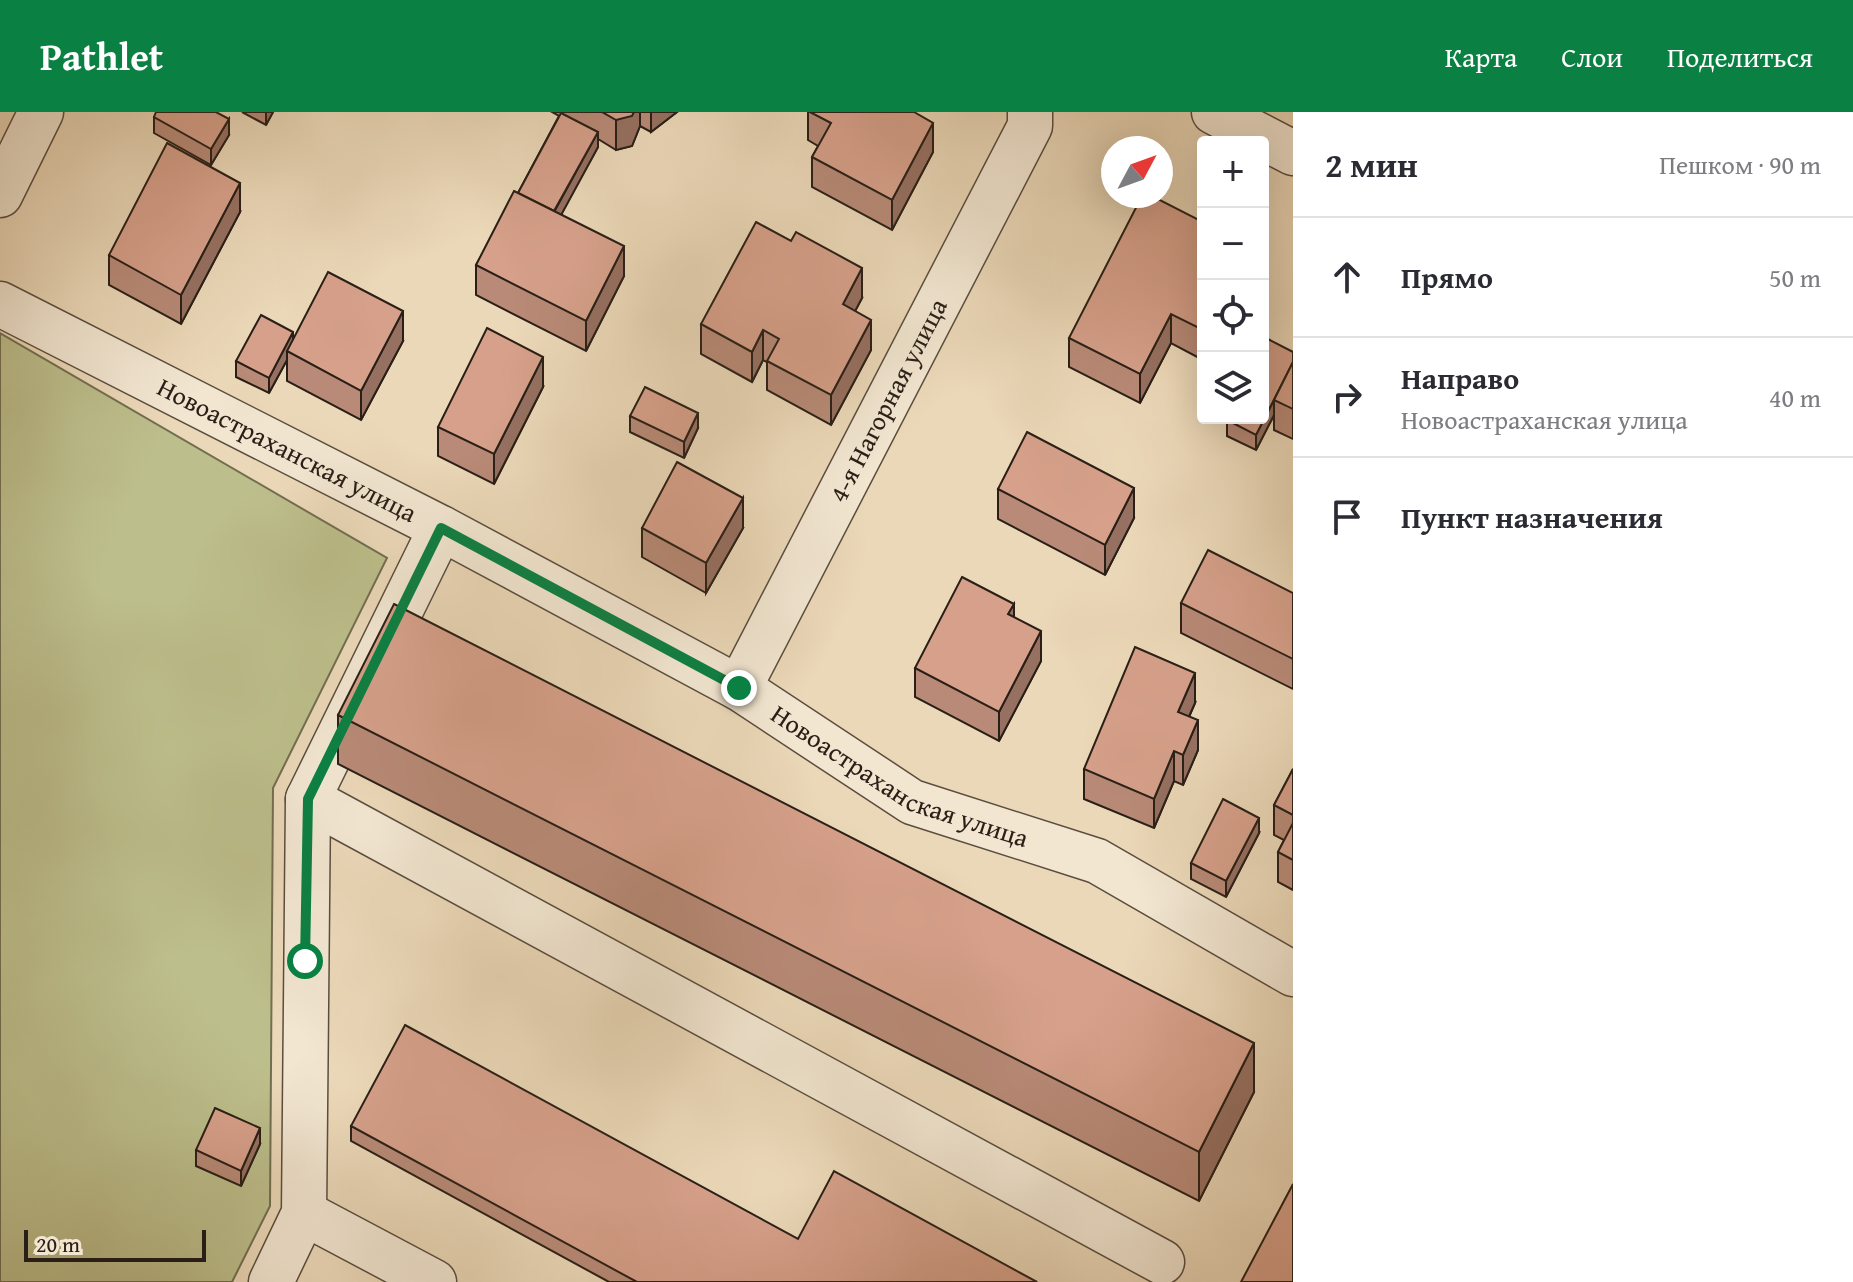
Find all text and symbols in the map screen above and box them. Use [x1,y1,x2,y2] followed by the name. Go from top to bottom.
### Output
[40,28,163,84] text: Pathlet
[1445,36,1517,77] text: Карта
[1561,36,1623,77] text: Слои
[1667,36,1813,77] text: Поделиться
[1101,136,1173,208] north arrow
[1197,136,1269,424] map controls
[1197,136,1269,208] button: +
[1325,140,1418,189] text: 2 мин
[1659,145,1821,184] text: Пешком · 90 m
[1197,208,1269,280] button: −
[1325,255,1369,299] icon: ahead
[1401,255,1493,299] text: Прямо
[1769,258,1821,297] text: 50 m
[1197,280,1269,352] button: locate
[819,291,957,509] street label: 4-я Нагорная улица
[1197,352,1269,424] button: layers
[1401,356,1519,400] text: Направо
[151,367,425,532] street label: Новоастраханская улица
[1325,375,1369,419] icon: right
[1769,378,1821,417] text: 40 m
[1401,400,1688,439] text: Новоастраханская улица
[1325,495,1369,539] icon: arrive
[1401,495,1663,539] text: Пункт назначения
[721,670,757,706] route end
[763,694,1034,857] street label: Новоастраханская улица
[287,943,323,979] route start
[24,1226,206,1262] scale bar
[36,1228,80,1260] text: 20 m

